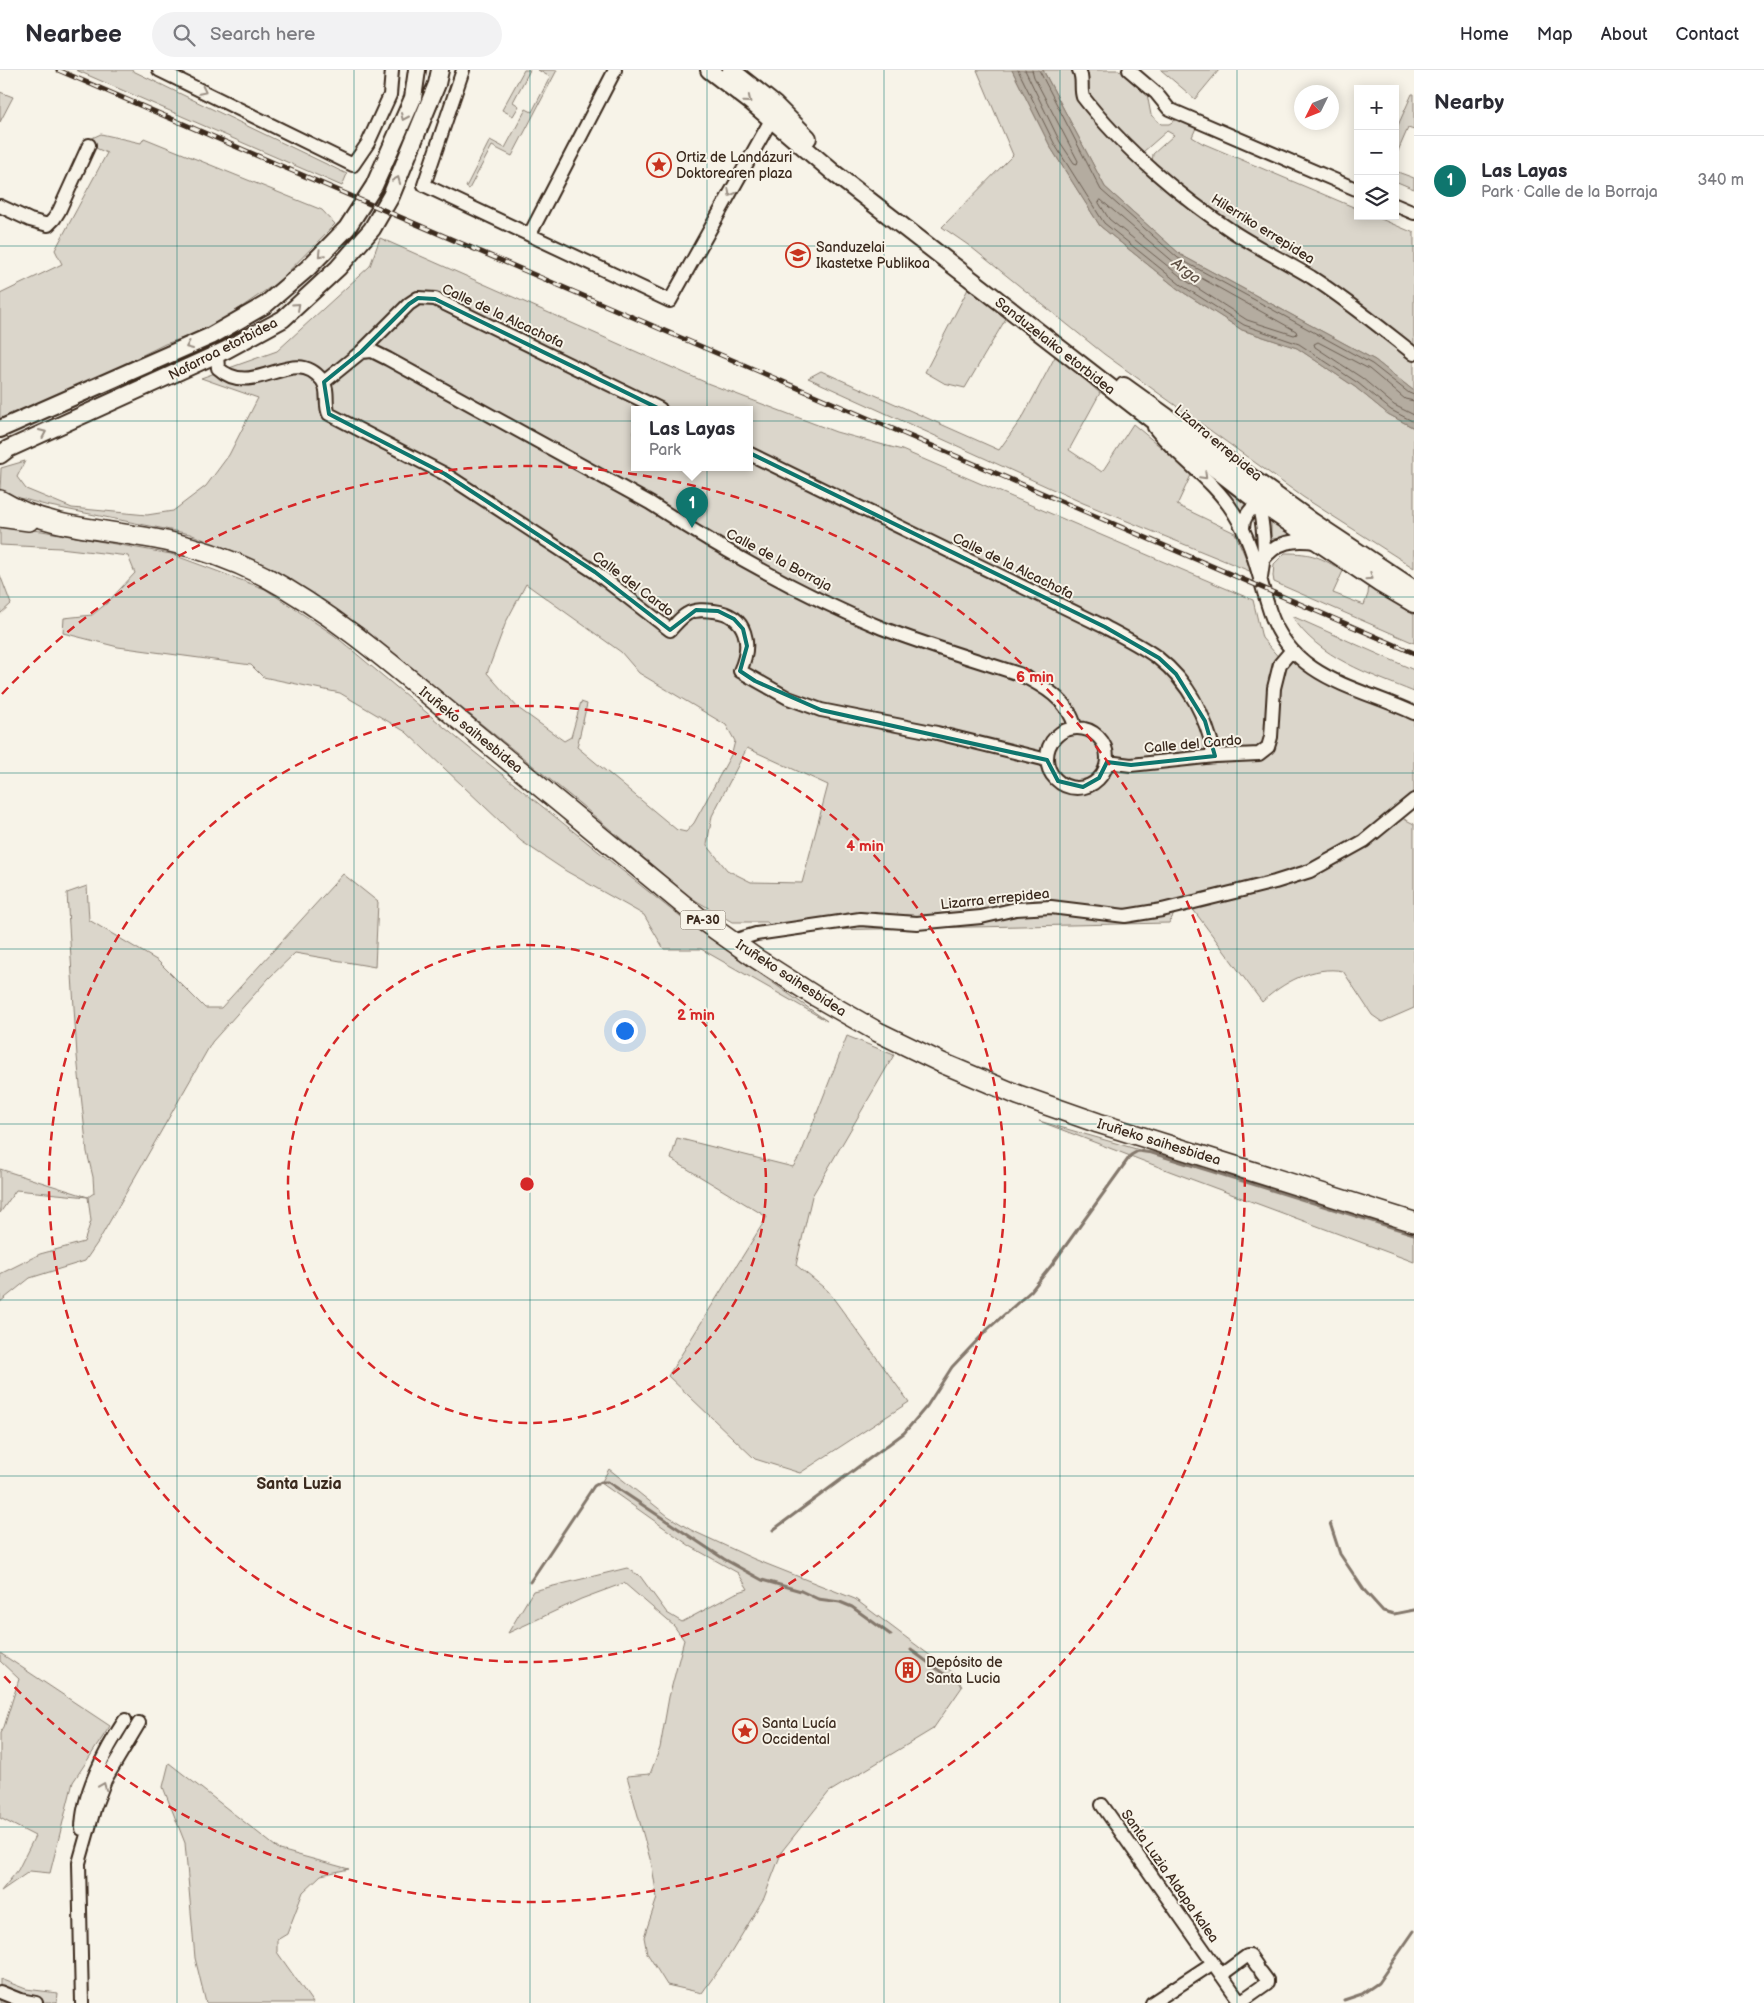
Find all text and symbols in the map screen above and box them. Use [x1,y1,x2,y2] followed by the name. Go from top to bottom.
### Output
[152,12,502,57] search box
[25,20,122,49] text: Nearbee
[170,21,198,49] icon: search
[210,23,315,46] text: Search here
[1460,24,1509,45] text: Home
[1537,24,1573,45] text: Map
[1601,24,1648,45] text: About
[1676,24,1739,45] text: Contact
[198,85,207,96] one-way arrow
[1294,85,1339,130] north arrow
[1354,85,1399,220] map controls
[1354,85,1399,130] button: +
[1434,90,1504,115] text: Nearby
[742,94,751,102] one-way arrow
[400,112,411,121] one-way arrow
[1354,130,1399,175] button: −
[676,149,792,182] place label: Ortiz de Landázuri Doktorearen plaza
[646,152,672,178] place icon: Ortiz de Landázuri Doktorearen plaza
[1481,160,1567,183] text: Las Layas
[1447,171,1453,190] text: 1
[1697,171,1744,190] text: 340 m
[1354,175,1399,220] button: layers
[391,176,402,185] one-way arrow
[1481,183,1658,202] text: Park · Calle de la Borraja
[727,188,737,197] one-way arrow
[1208,190,1318,268] street label: Hilerriko errepidea
[816,239,930,272] place label: Sanduzelai Ikastetxe Publikoa
[785,242,811,268] school or university icon: Sanduzelai Ikastetxe Publikoa
[318,249,327,258] one-way arrow
[1167,253,1204,288] water label: Arga
[439,280,567,352] street label: Calle de la Alcachofa
[991,294,1119,398] street label: Sanduzelaiko etorbidea
[292,303,301,312] one-way arrow
[166,314,280,384] street label: Nafarroa etorbidea
[185,339,194,350] one-way arrow
[1171,401,1265,485] street label: Lizarra errepidea
[631,406,753,471] popup
[649,418,735,441] text: Las Layas
[38,428,47,439] one-way arrow
[649,441,681,460] text: Park
[1198,470,1207,479] one-way arrow
[676,487,708,528] pin: 1
[723,525,835,595] street label: Calle de la Borraja
[950,529,1076,603] street label: Calle de la Alcachofa
[589,548,677,620] street label: Calle del Cardo
[1364,571,1374,580] one-way arrow
[1016,668,1054,687] text: 6 min
[416,683,526,777] street label: Iruñeko saihesbidea
[1143,731,1243,757] street label: Calle del Cardo
[846,837,884,856] text: 4 min
[940,885,1050,913] street label: Lizarra errepidea
[680,910,726,930] road number: PA-30
[733,936,849,1020] street label: Iruñeko saihesbidea
[677,1006,715,1025] text: 2 min
[612,1018,638,1044] your location
[1095,1115,1223,1169] street label: Iruñeko saihesbidea
[518,1175,536,1193] centre of rings
[256,1475,342,1494] district label: Santa Luzia
[926,1654,1003,1687] place label: Depósito de Santa Lucia
[895,1657,921,1683] building icon: Depósito de Santa Lucia
[762,1715,836,1748] place label: Santa Lucía Occidental
[732,1718,758,1744] place icon: Santa Lucía Occidental
[97,1782,107,1791] one-way arrow
[1118,1806,1222,1946] street label: Santa Luzia Aldapa kalea

